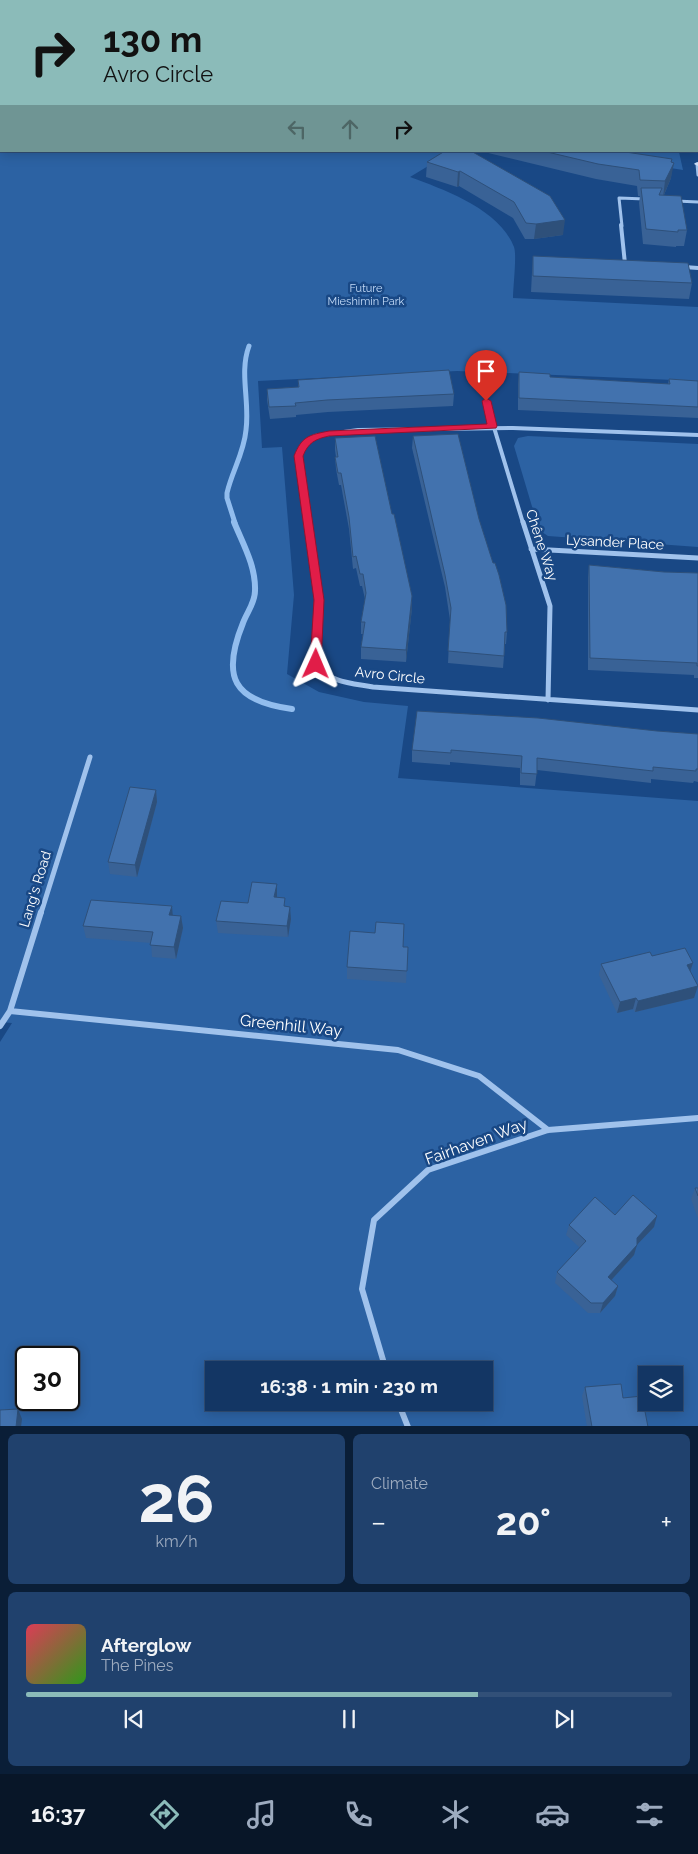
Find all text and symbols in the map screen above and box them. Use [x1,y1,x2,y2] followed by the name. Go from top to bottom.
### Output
[103,19,202,60] text: 130 m
[20,20,85,85] icon: right
[103,61,213,87] text: Avro Circle
[283,115,311,143] icon: left
[336,115,364,143] icon: ahead
[389,115,417,143] icon: right
[328,282,405,308] park label: Future Mieshimin Park
[465,350,507,401] pin
[472,357,500,385] icon: arrive
[523,507,561,583] street label: Chêne Way
[566,531,664,553] street label: Lysander Place
[289,637,341,689] position arrow
[354,663,426,687] street label: Avro Circle
[16,849,54,929] street label: Lang's Road
[239,1011,343,1040] street label: Greenhill Way
[422,1114,530,1169] street label: Fairhaven Way
[15,1346,80,1411] speed limit sign: 30
[638,1366,683,1411] map controls
[638,1366,683,1411] button: layers
[260,1375,438,1397] text: 16:38 · 1 min · 230 m
[138,1461,215,1537] text: 26
[371,1474,428,1493] text: Climate
[496,1499,551,1544] text: 20°
[371,1506,386,1539] text: −
[660,1506,672,1539] text: +
[155,1532,198,1551] text: km/h
[101,1634,191,1656] text: Afterglow
[101,1656,173,1675] text: The Pines
[120,1705,148,1733] icon: previous
[335,1705,363,1733] icon: pause
[550,1705,578,1733] icon: next
[147,1797,182,1832] icon: directions
[244,1797,279,1832] icon: music
[341,1797,376,1832] icon: phone
[438,1797,473,1832] icon: climate
[535,1797,570,1832] icon: car
[632,1797,667,1832] icon: filters
[31,1801,85,1827] text: 16:37

